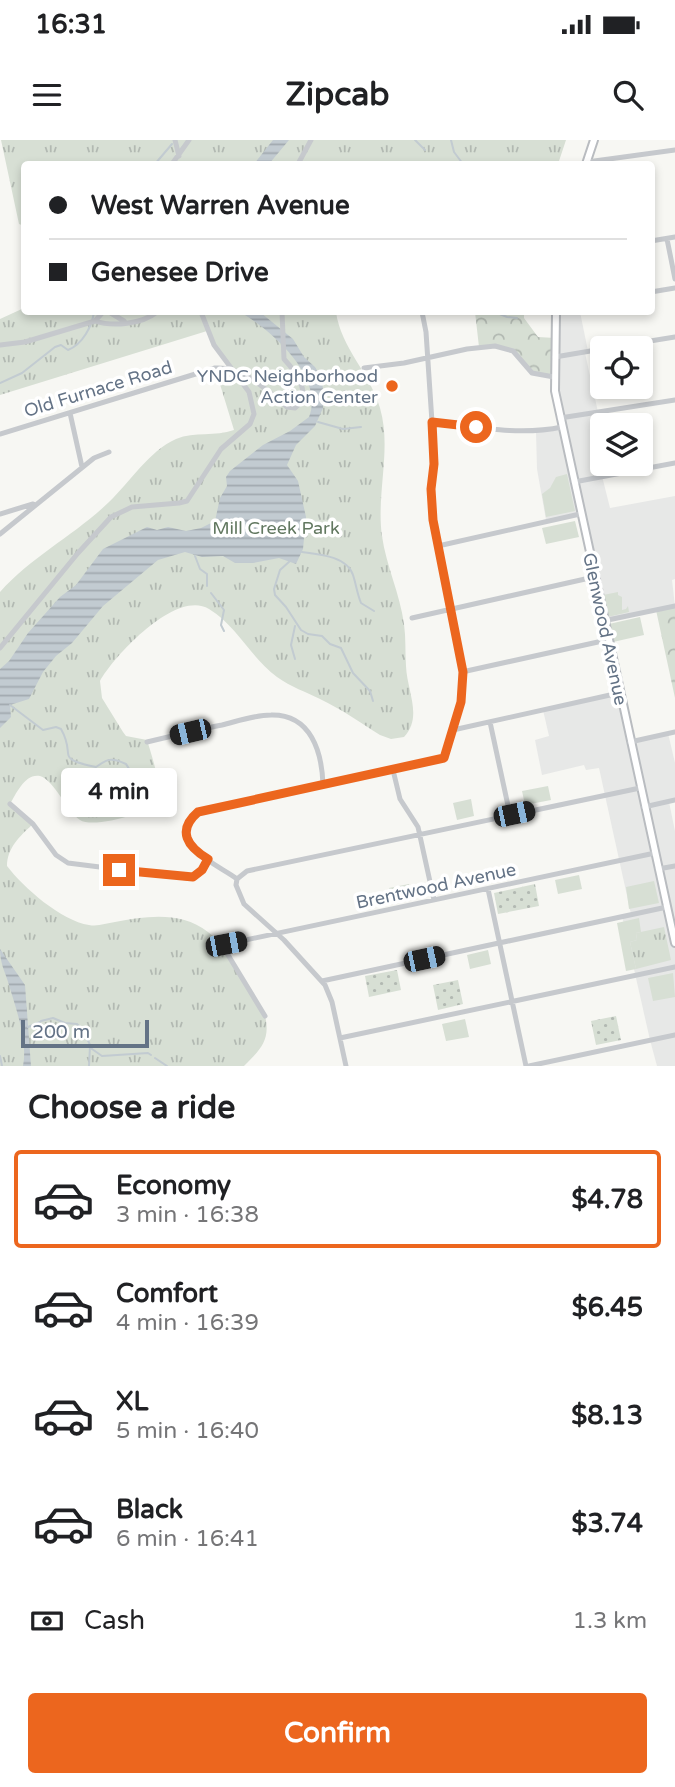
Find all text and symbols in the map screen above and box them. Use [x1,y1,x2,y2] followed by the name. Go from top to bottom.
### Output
[35,9,107,40] text: 16:31
[28,76,66,114] icon: menu
[286,76,389,114] text: Zipcab
[609,76,647,114] icon: search
[91,190,350,221] text: West Warren Avenue
[91,257,269,288] text: Genesee Drive
[590,336,653,476] map controls
[590,336,653,399] button: locate
[21,356,175,422] street label: Old Furnace Road
[197,365,378,408] place label: YNDC Neighborhood Action Center
[384,378,400,394] marker: YNDC Neighborhood Action Center
[460,411,492,443] route start
[590,413,653,476] button: layers
[212,517,340,539] park label: Mill Creek Park
[578,551,632,707] street label: Glenwood Avenue
[168,717,213,747] car
[61,768,177,818] callout: 4 min
[88,778,150,806] text: 4 min
[492,799,537,829] car
[103,854,135,886] route end
[354,858,518,914] street label: Brentwood Avenue
[204,930,249,958] car
[402,944,447,974] car
[21,1017,149,1049] scale bar
[32,1021,90,1043] text: 200 m
[28,1089,235,1127] text: Choose a ride
[32,1168,95,1231] icon: car
[116,1170,231,1201] text: Economy
[571,1184,643,1215] text: $4.78
[116,1201,259,1229] text: 3 min · 16:38
[32,1276,95,1339] icon: car
[116,1278,218,1309] text: Comfort
[572,1292,643,1323] text: $6.45
[116,1309,259,1337] text: 4 min · 16:39
[32,1384,95,1447] icon: car
[116,1386,148,1417] text: XL
[571,1400,643,1431] text: $8.13
[116,1417,259,1445] text: 5 min · 16:40
[32,1492,95,1555] icon: car
[116,1494,183,1525] text: Black
[571,1508,643,1539] text: $3.74
[116,1525,259,1553] text: 6 min · 16:41
[28,1602,66,1640] icon: cash
[84,1605,145,1636] text: Cash
[573,1607,647,1635] text: 1.3 km
[28,1693,647,1773] button: Confirm

